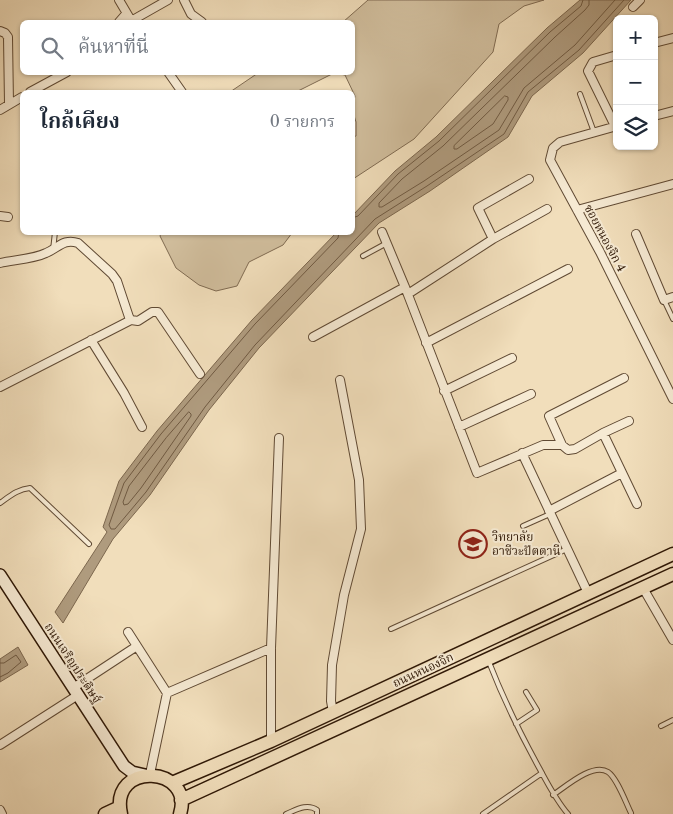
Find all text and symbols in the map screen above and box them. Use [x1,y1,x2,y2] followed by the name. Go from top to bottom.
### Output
[613,15,658,150] map controls
[613,15,658,60] button: +
[20,20,355,75] search box
[38,34,66,62] icon: search
[78,35,149,58] text: ค้นหาที่นี่
[613,60,658,105] button: −
[613,105,658,150] button: layers
[40,108,120,133] text: ใกล้เคียง
[270,111,335,131] text: 0 รายการ
[581,201,630,274] street label: ซอยหนองจิก 4
[458,529,488,559] school or university icon: วิทยาลัย อาชีวะปัตตานี
[492,529,561,558] place label: วิทยาลัย อาชีวะปัตตานี
[42,620,105,706] street label: ถนนเจริญประดิษฐ์
[390,649,456,690] street label: ถนนหนองจิก

